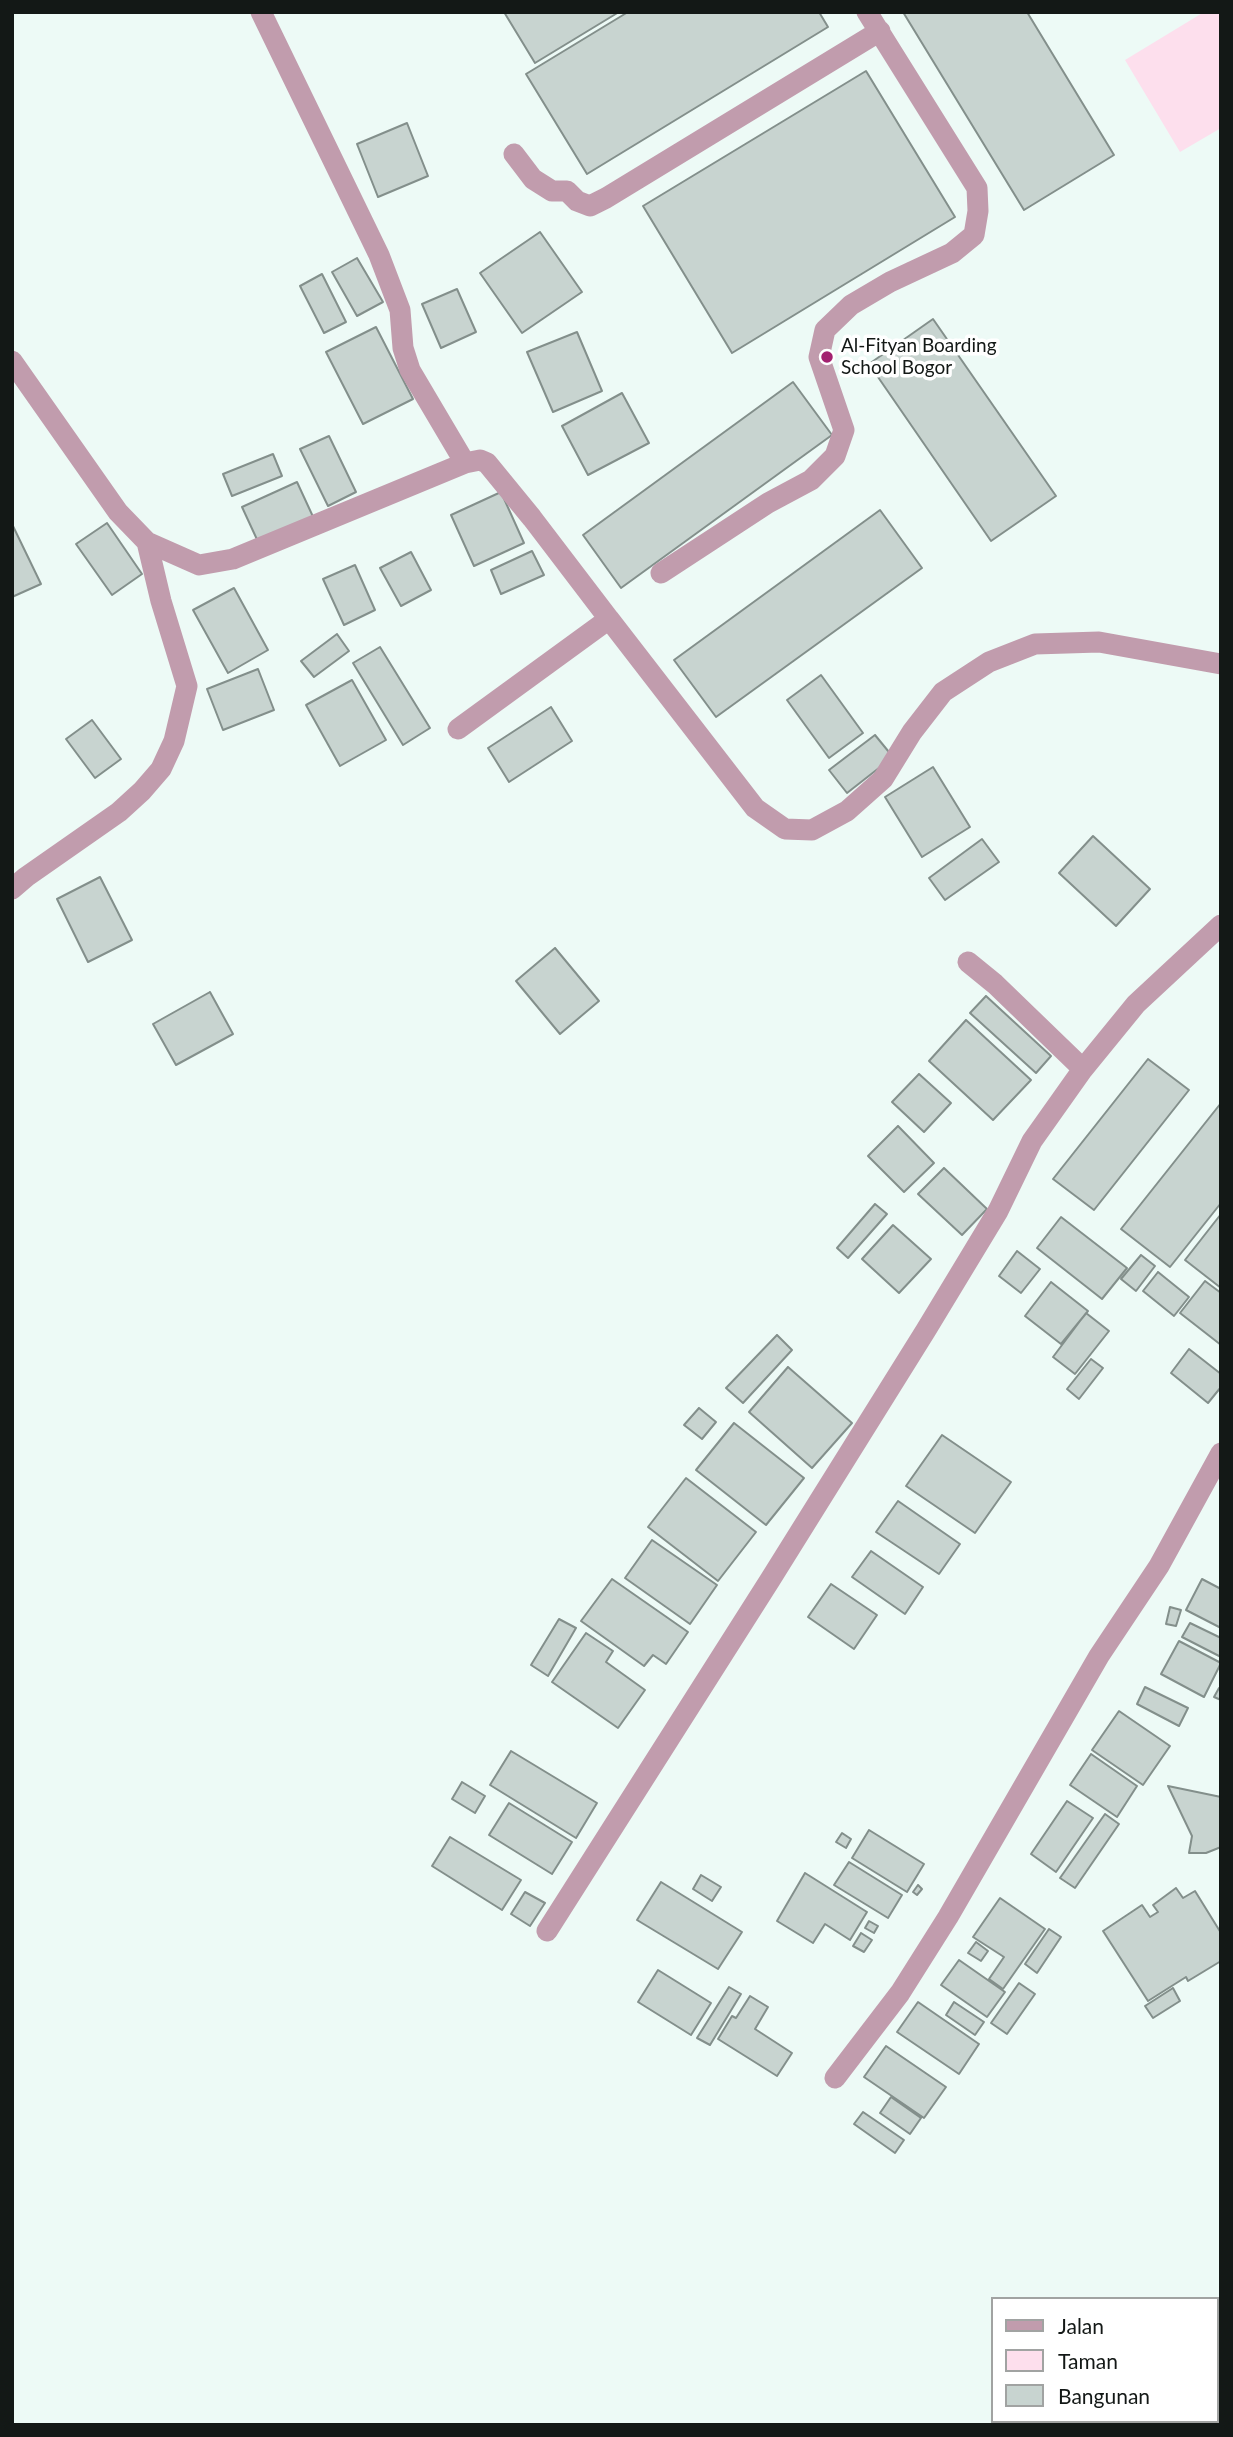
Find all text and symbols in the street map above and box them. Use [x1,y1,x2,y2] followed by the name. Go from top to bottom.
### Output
[841,335,997,379] place label: Al-Fityan Boarding School Bogor
[819,349,835,365] marker: Al-Fityan Boarding School Bogor
[992,2297,1219,2423] legend
[1058,2313,1104,2338] text: Jalan
[1058,2348,1118,2373] text: Taman
[1058,2383,1150,2408] text: Bangunan

